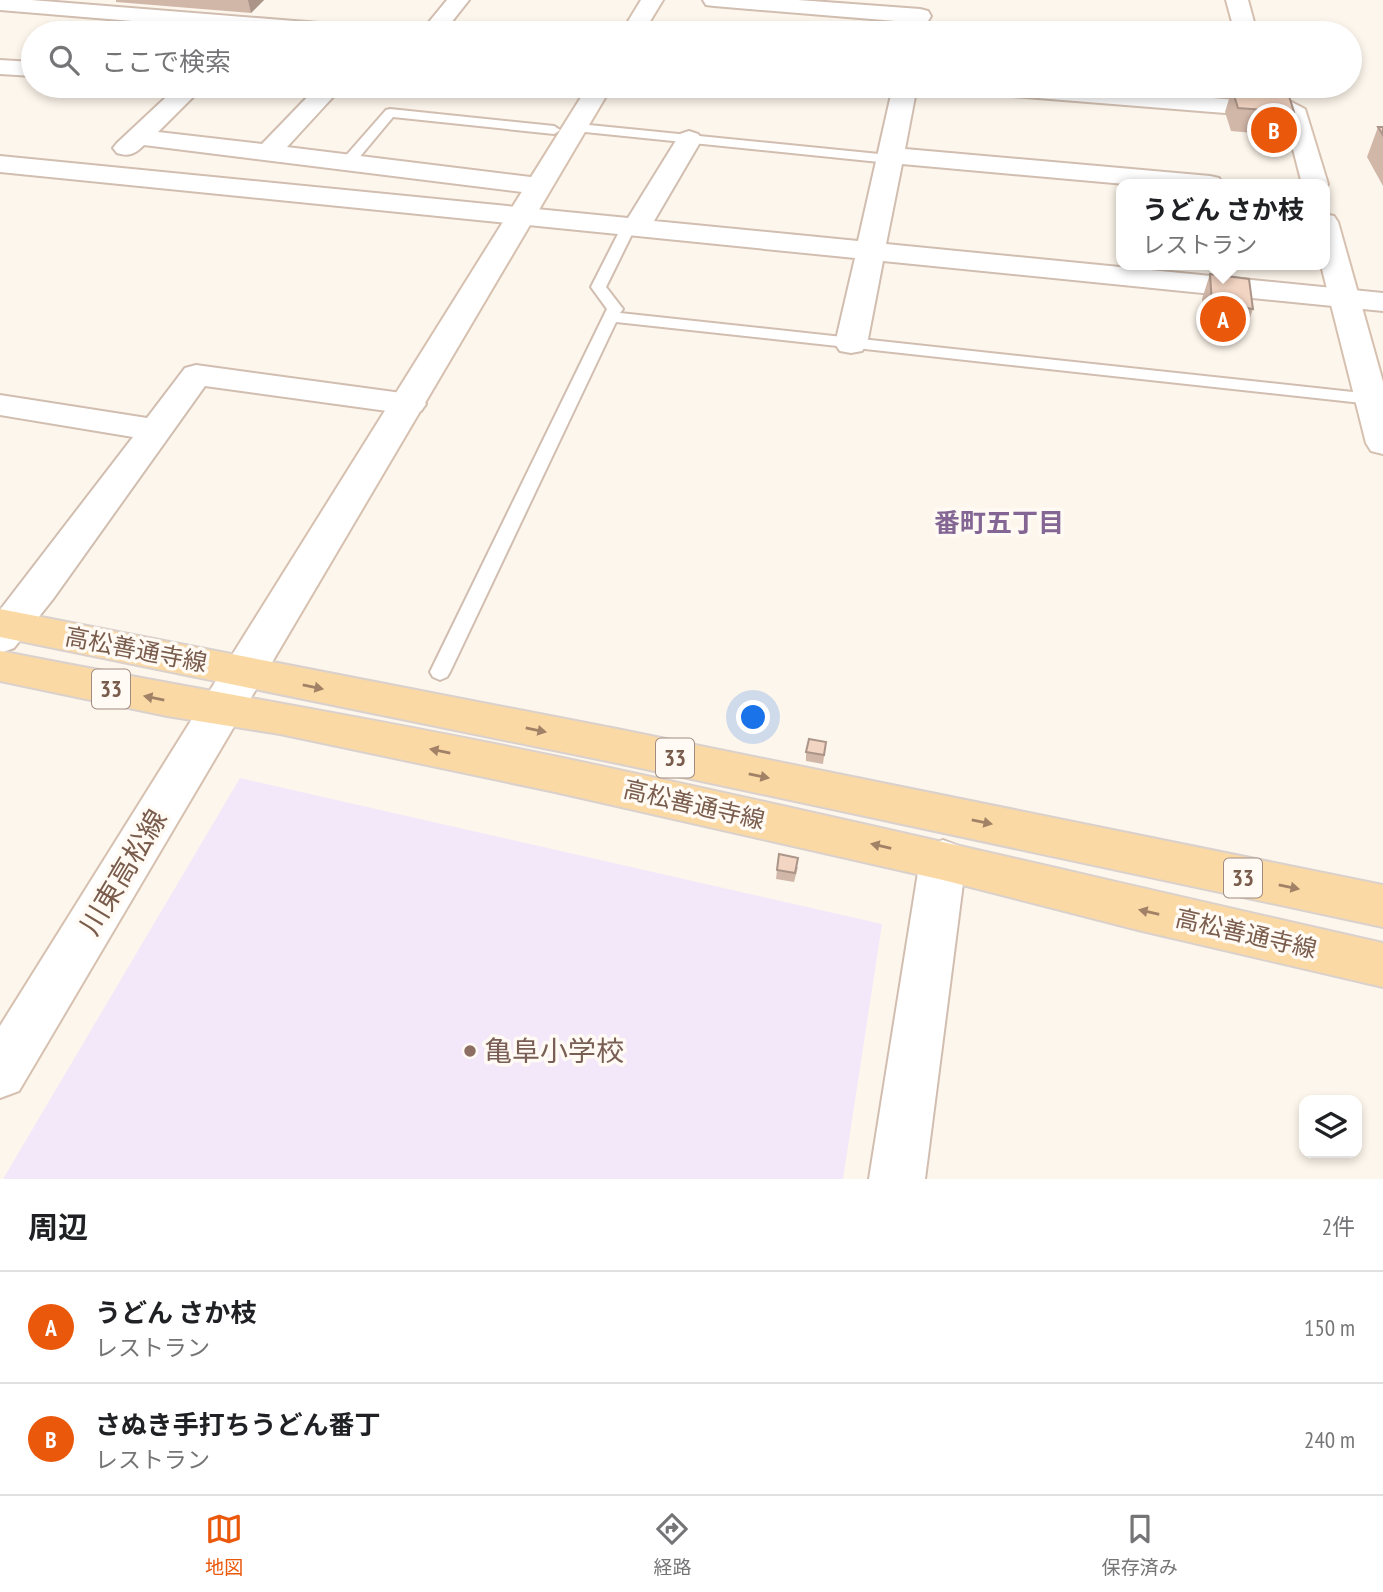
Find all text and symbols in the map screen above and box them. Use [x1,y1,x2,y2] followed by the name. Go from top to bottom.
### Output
[21,21,1362,98] search box
[45,41,83,79] icon: search
[101,45,231,78] text: ここで検索
[1251,104,1297,156] pin: B
[1116,179,1330,270] popup
[1142,193,1304,226] text: うどん さか枝
[1142,230,1257,259] text: レストラン
[1200,293,1246,345] pin: A
[934,506,1064,539] district label: 番町五丁目
[62,621,210,678] street label: 高松善通寺線
[92,670,130,708] road number: 33
[302,682,324,693] one-way arrow
[143,692,165,703] one-way arrow
[736,700,770,734] your location
[525,724,547,735] one-way arrow
[656,738,694,778] road number: 33
[429,745,451,756] one-way arrow
[748,770,770,781] one-way arrow
[620,773,768,836] street label: 高松善通寺線
[71,802,174,941] street label: 川東高松線
[971,817,993,828] one-way arrow
[870,841,892,852] one-way arrow
[1224,858,1262,898] road number: 33
[1278,882,1300,893] one-way arrow
[1172,902,1320,965] street label: 高松善通寺線
[1138,906,1160,917] one-way arrow
[484,1032,624,1069] place label: 亀阜小学校
[462,1043,478,1059] marker: 亀阜小学校
[1299,1095,1362,1158] map controls
[1299,1095,1362,1158] button: layers
[28,1207,88,1246] text: 周辺
[1322,1212,1355,1241] text: 2件
[95,1296,256,1329] text: うどん さか枝
[45,1313,57,1342] text: A
[1304,1313,1355,1342] text: 150 m
[95,1333,210,1362] text: レストラン
[95,1408,380,1441] text: さぬき手打ちうどん番丁
[45,1425,57,1454] text: B
[1304,1425,1355,1454] text: 240 m
[95,1445,210,1474] text: レストラン
[205,1510,243,1579] tab: 地図
[653,1510,692,1579] tab: 経路
[1102,1510,1178,1579] tab: 保存済み

